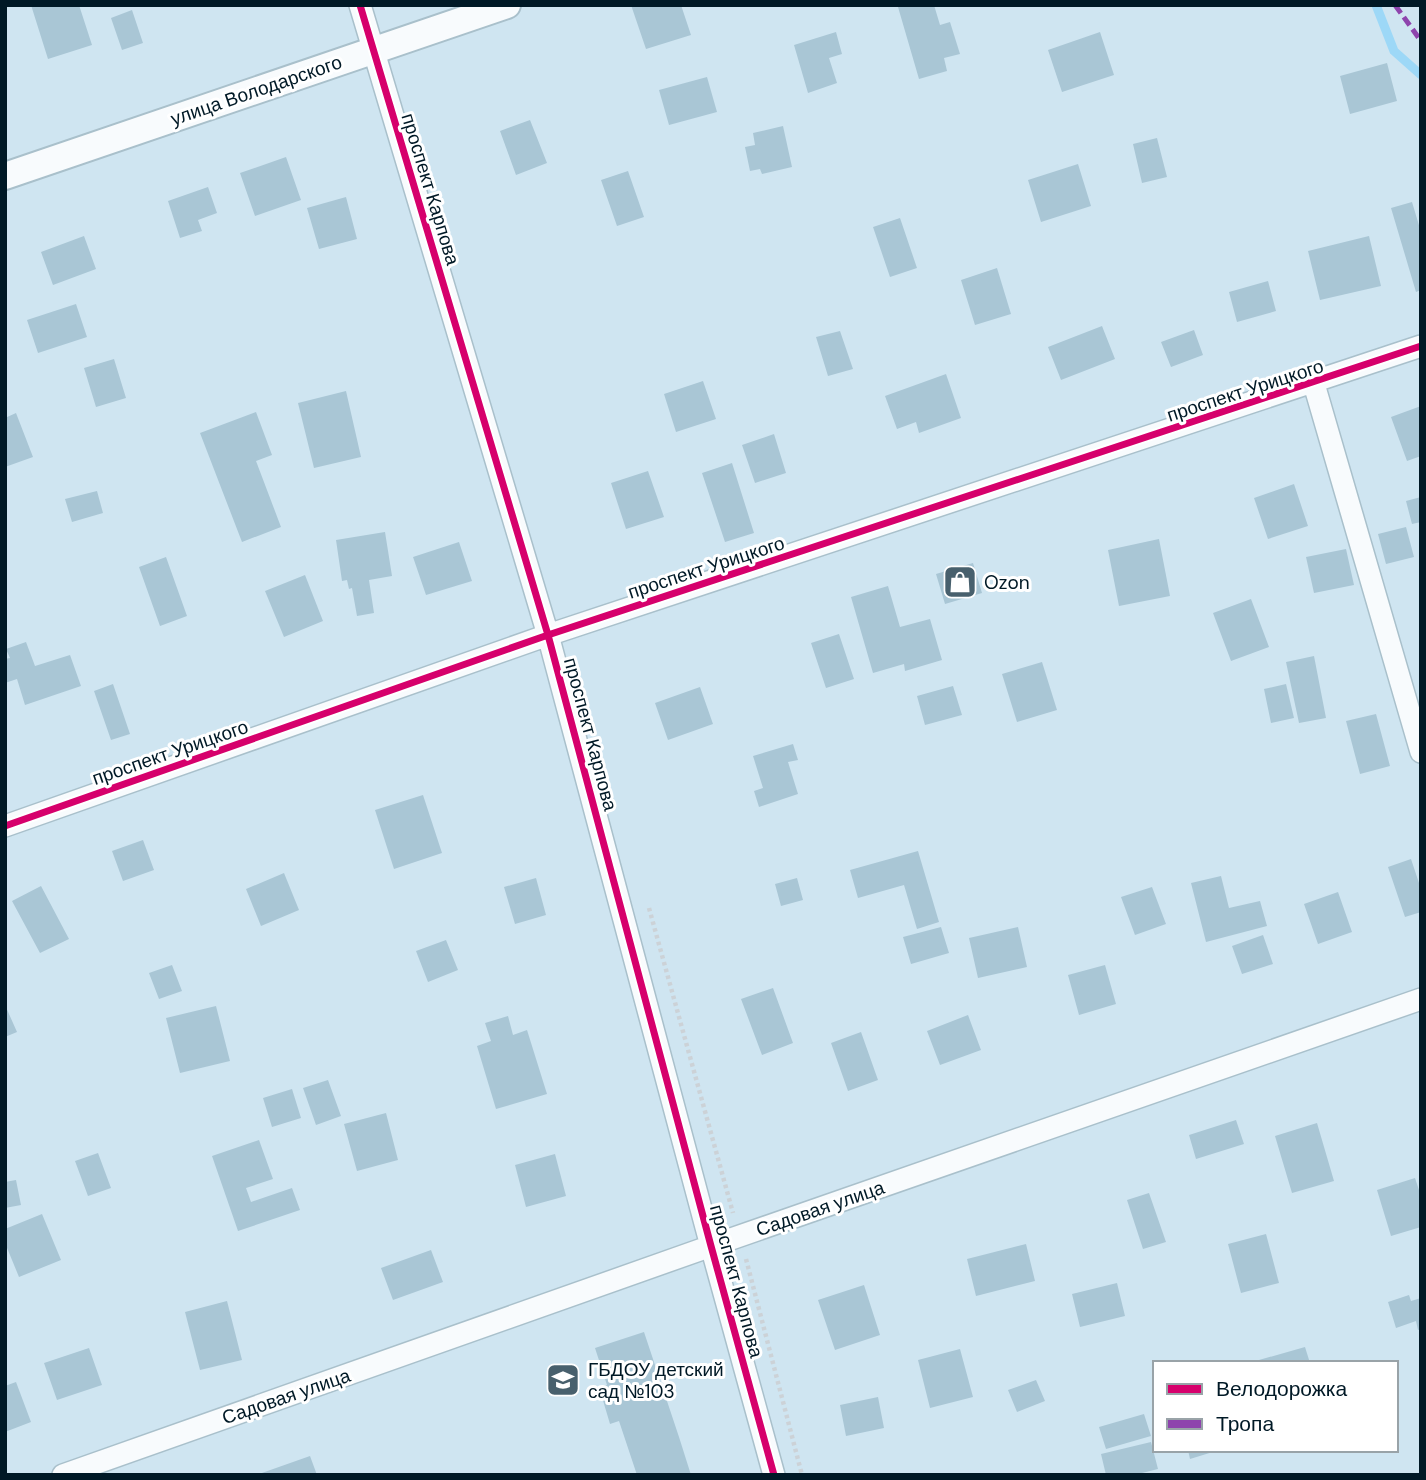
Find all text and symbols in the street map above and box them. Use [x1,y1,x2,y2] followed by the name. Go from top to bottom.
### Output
[167,49,345,132] street label: улица Володарского
[396,110,466,269] street label: проспект Карпова
[1164,353,1327,428] street label: проспект Урицкого
[625,530,788,605] street label: проспект Урицкого
[941,563,979,601] shop icon: Ozon
[984,570,1030,595] place label: Ozon
[558,655,623,814] street label: проспект Карпова
[89,714,252,791] street label: проспект Урицкого
[753,1175,888,1242] street label: Садовая улица
[704,1202,769,1361] street label: проспект Карпова
[588,1357,724,1404] place label: ГБДОУ детский сад №103
[544,1361,582,1399] school or university icon: ГБДОУ детский сад №103
[1153,1361,1398,1452] legend
[219,1363,354,1430] street label: Садовая улица
[1216,1375,1347,1403] text: Велодорожка
[1216,1410,1274,1438] text: Тропа

